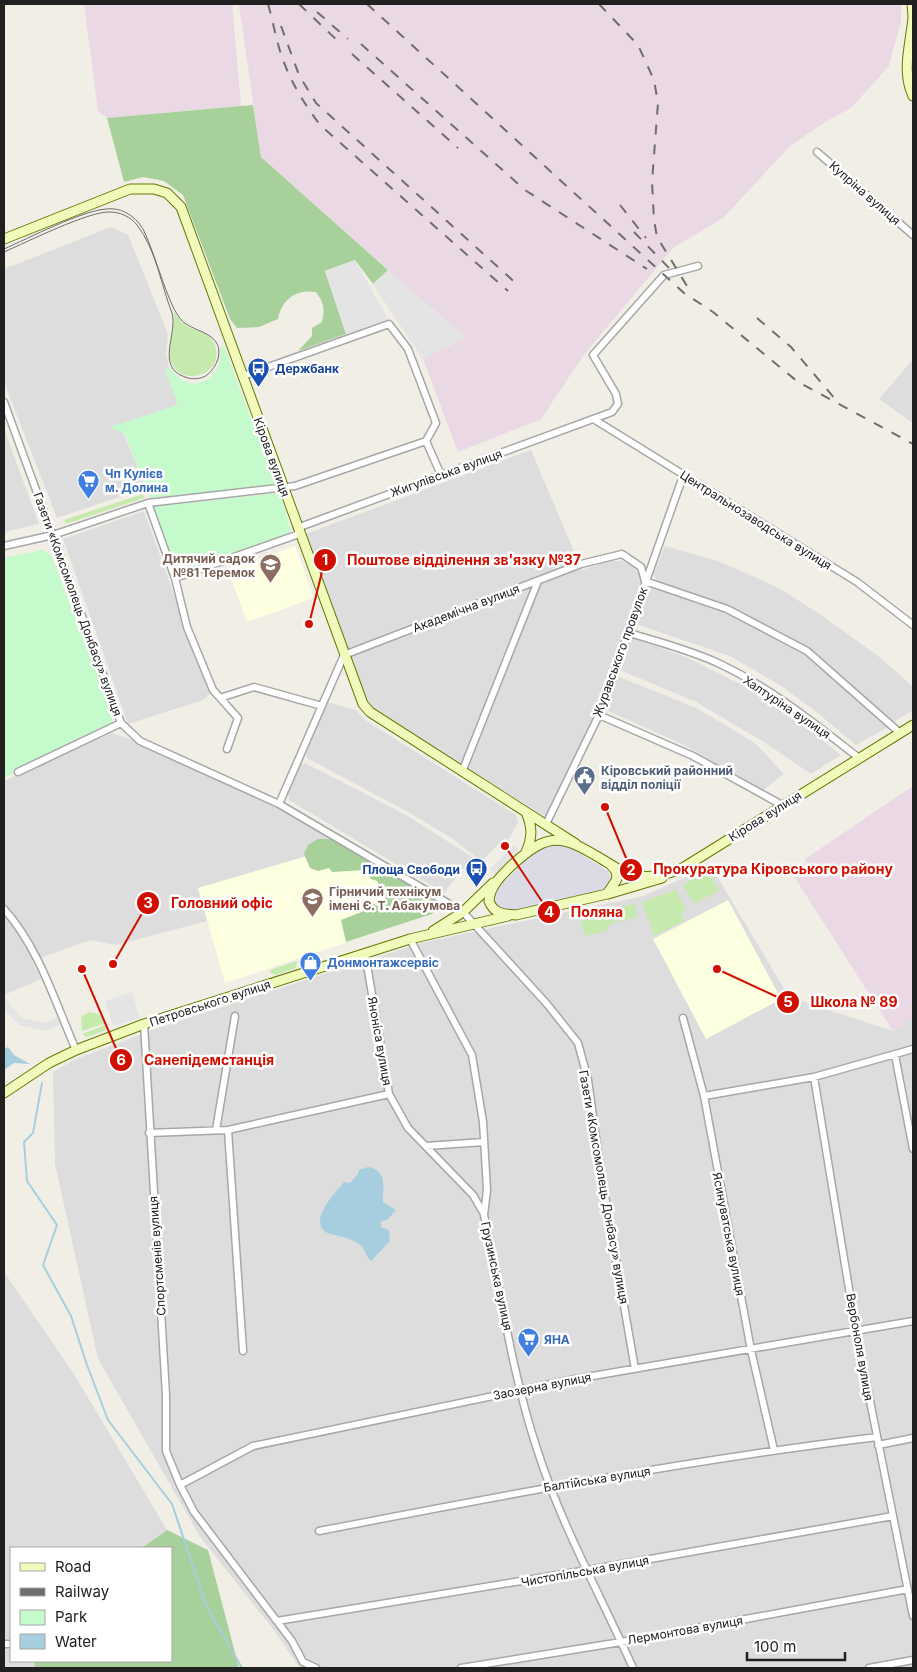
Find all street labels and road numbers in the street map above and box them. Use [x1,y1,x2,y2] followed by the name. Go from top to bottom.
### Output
[826,158,904,228] street label: Купріна вулиця
[251,415,293,499] street label: Кірова вулиця
[388,446,504,500] street label: Жигулівська вулиця
[677,467,835,573] street label: Центральнозаводська вулиця
[30,490,126,718] street label: Газети «Комсомолець Донбасу» вулиця
[410,581,522,635] street label: Академічна вулиця
[590,585,651,719] street label: Журавського провулок
[741,672,833,742] street label: Халтуріна вулиця
[726,788,804,844] street label: Кірова вулиця
[148,976,272,1030] street label: Петровського вулиця
[365,995,395,1087] street label: Яноніса вулиця
[576,1069,632,1305] street label: Газети «Комсомолець Донбасу» вулиця
[710,1171,748,1297] street label: Ясинуватська вулиця
[145,1196,169,1316] street label: Спортсменів вулиця
[478,1220,516,1332] street label: Грузинська вулиця
[843,1292,877,1402] street label: Вербоноля вулиця
[492,1369,592,1403] street label: Заозерна вулиця
[542,1463,652,1495] street label: Балтійська вулиця
[520,1552,650,1590] street label: Чистопільська вулиця
[626,1612,744,1648] street label: Лермонтова вулиця

